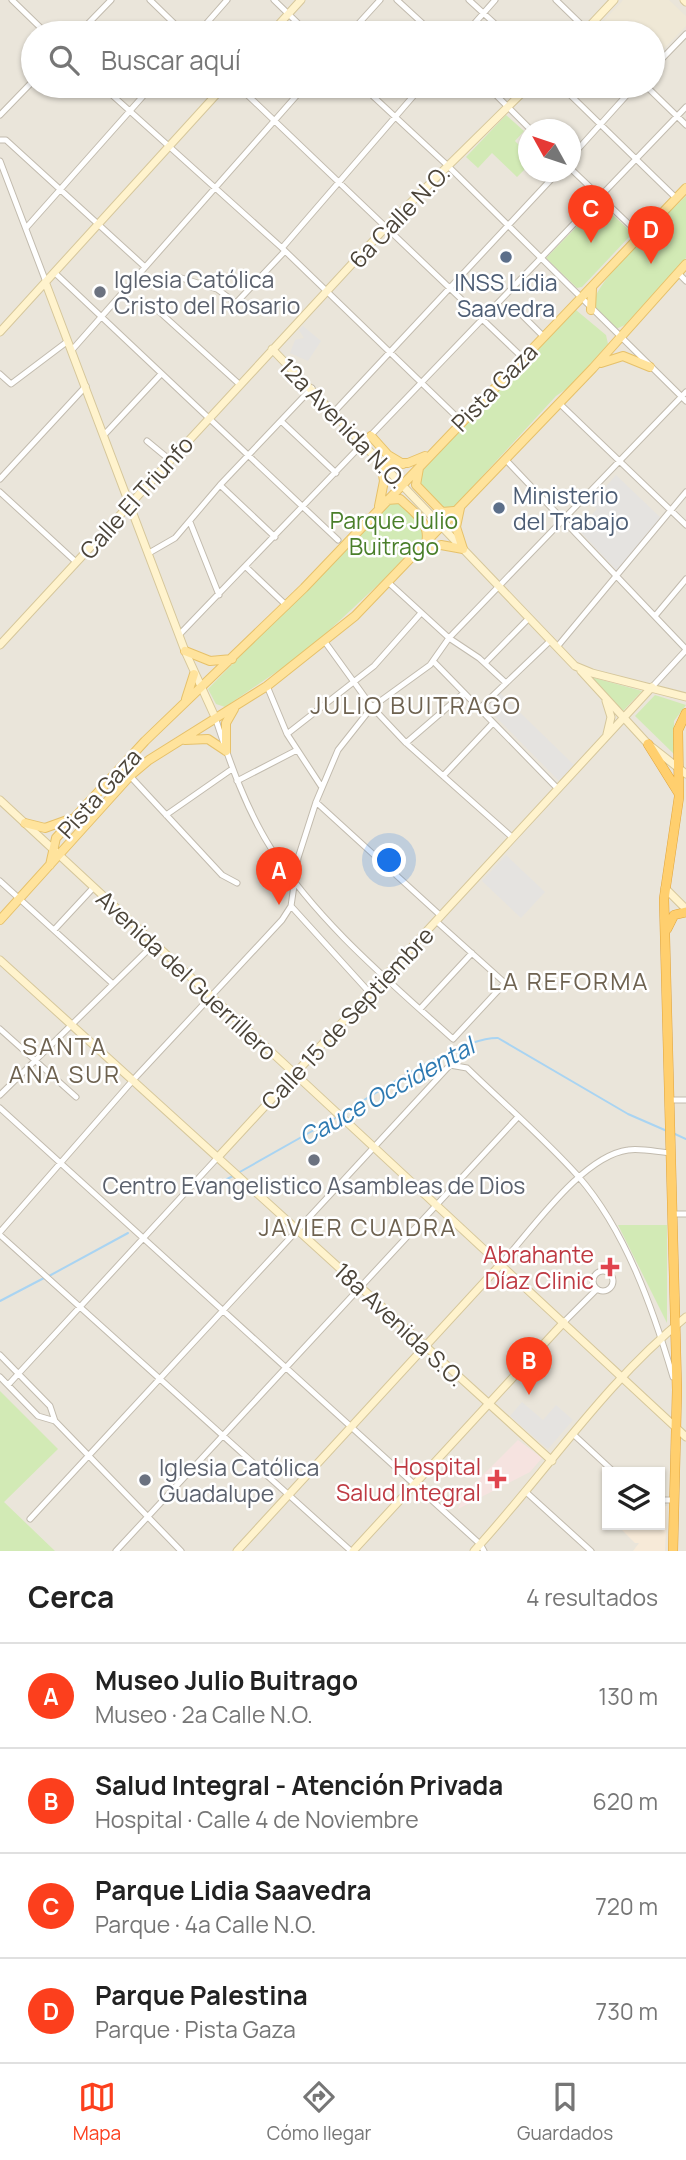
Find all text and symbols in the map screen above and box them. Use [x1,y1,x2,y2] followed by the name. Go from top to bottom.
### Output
[21,21,665,98] search box
[45,41,83,79] icon: search
[101,42,241,78] text: Buscar aquí
[518,119,581,182] north arrow
[341,157,457,275] street label: 6a Calle N.O.
[568,185,614,243] pin: C
[628,206,674,264] pin: D
[498,249,514,265] marker: INSS Lidia Saavedra
[114,263,300,321] place label: Iglesia Católica Cristo del Rosario
[454,266,558,324] place label: INSS Lidia Saavedra
[92,284,108,300] marker: Iglesia Católica Cristo del Rosario
[444,336,544,438] street label: Pista Gaza
[272,351,414,495] street label: 12a Avenida N.O.
[72,428,200,566] street label: Calle El Triunfo
[513,479,629,537] place label: Ministerio del Trabajo
[491,500,507,516] marker: Ministerio del Trabajo
[330,504,458,562] park label: Parque Julio Buitrago
[310,688,522,721] district label: JULIO BUITRAGO
[50,741,148,845] street label: Pista Gaza
[372,843,406,877] your location
[256,847,302,905] pin: A
[90,883,284,1067] street label: Avenida del Guerrillero
[254,919,440,1117] street label: Calle 15 de Septiembre
[488,964,650,997] district label: LA REFORMA
[292,1027,483,1153] water label: Cauce Occidental
[9,1029,121,1090] district label: SANTA ANA SUR
[306,1152,322,1168] marker: Centro Evangelistico Asambleas de Dios
[103,1169,525,1201] place label: Centro Evangelistico Asambleas de Dios
[259,1210,457,1243] district label: JAVIER CUADRA
[483,1238,594,1296] place label: Abrahante Díaz Clinic
[327,1255,473,1393] street label: 18a Avenida S.O.
[600,1257,620,1277] marker: Abrahante Díaz Clinic
[506,1337,552,1395] pin: B
[336,1450,481,1508] place label: Hospital Salud Integral
[159,1451,319,1509] place label: Iglesia Católica Guadalupe
[602,1467,665,1530] map controls
[602,1467,665,1530] button: layers
[487,1469,507,1489] marker: Hospital Salud Integral
[137,1472,153,1488] marker: Iglesia Católica Guadalupe
[28,1576,114,1617] text: Cerca
[526,1581,658,1613] text: 4 resultados
[95,1662,358,1698] text: Museo Julio Buitrago
[43,1680,59,1712] text: A
[598,1680,658,1712] text: 130 m
[95,1698,313,1730] text: Museo · 2a Calle N.O.
[95,1767,503,1803] text: Salud Integral - Atención Privada
[44,1785,58,1817] text: B
[592,1785,658,1817] text: 620 m
[95,1803,419,1835] text: Hospital · Calle 4 de Noviembre
[95,1872,372,1908] text: Parque Lidia Saavedra
[43,1890,60,1922] text: C
[595,1890,658,1922] text: 720 m
[95,1908,316,1940] text: Parque · 4a Calle N.O.
[95,1977,308,2013] text: Parque Palestina
[43,1995,59,2027] text: D
[596,1995,658,2027] text: 730 m
[95,2013,296,2045] text: Parque · Pista Gaza
[73,2078,121,2146] tab: Mapa
[267,2078,371,2146] tab: Cómo llegar
[517,2078,613,2146] tab: Guardados

